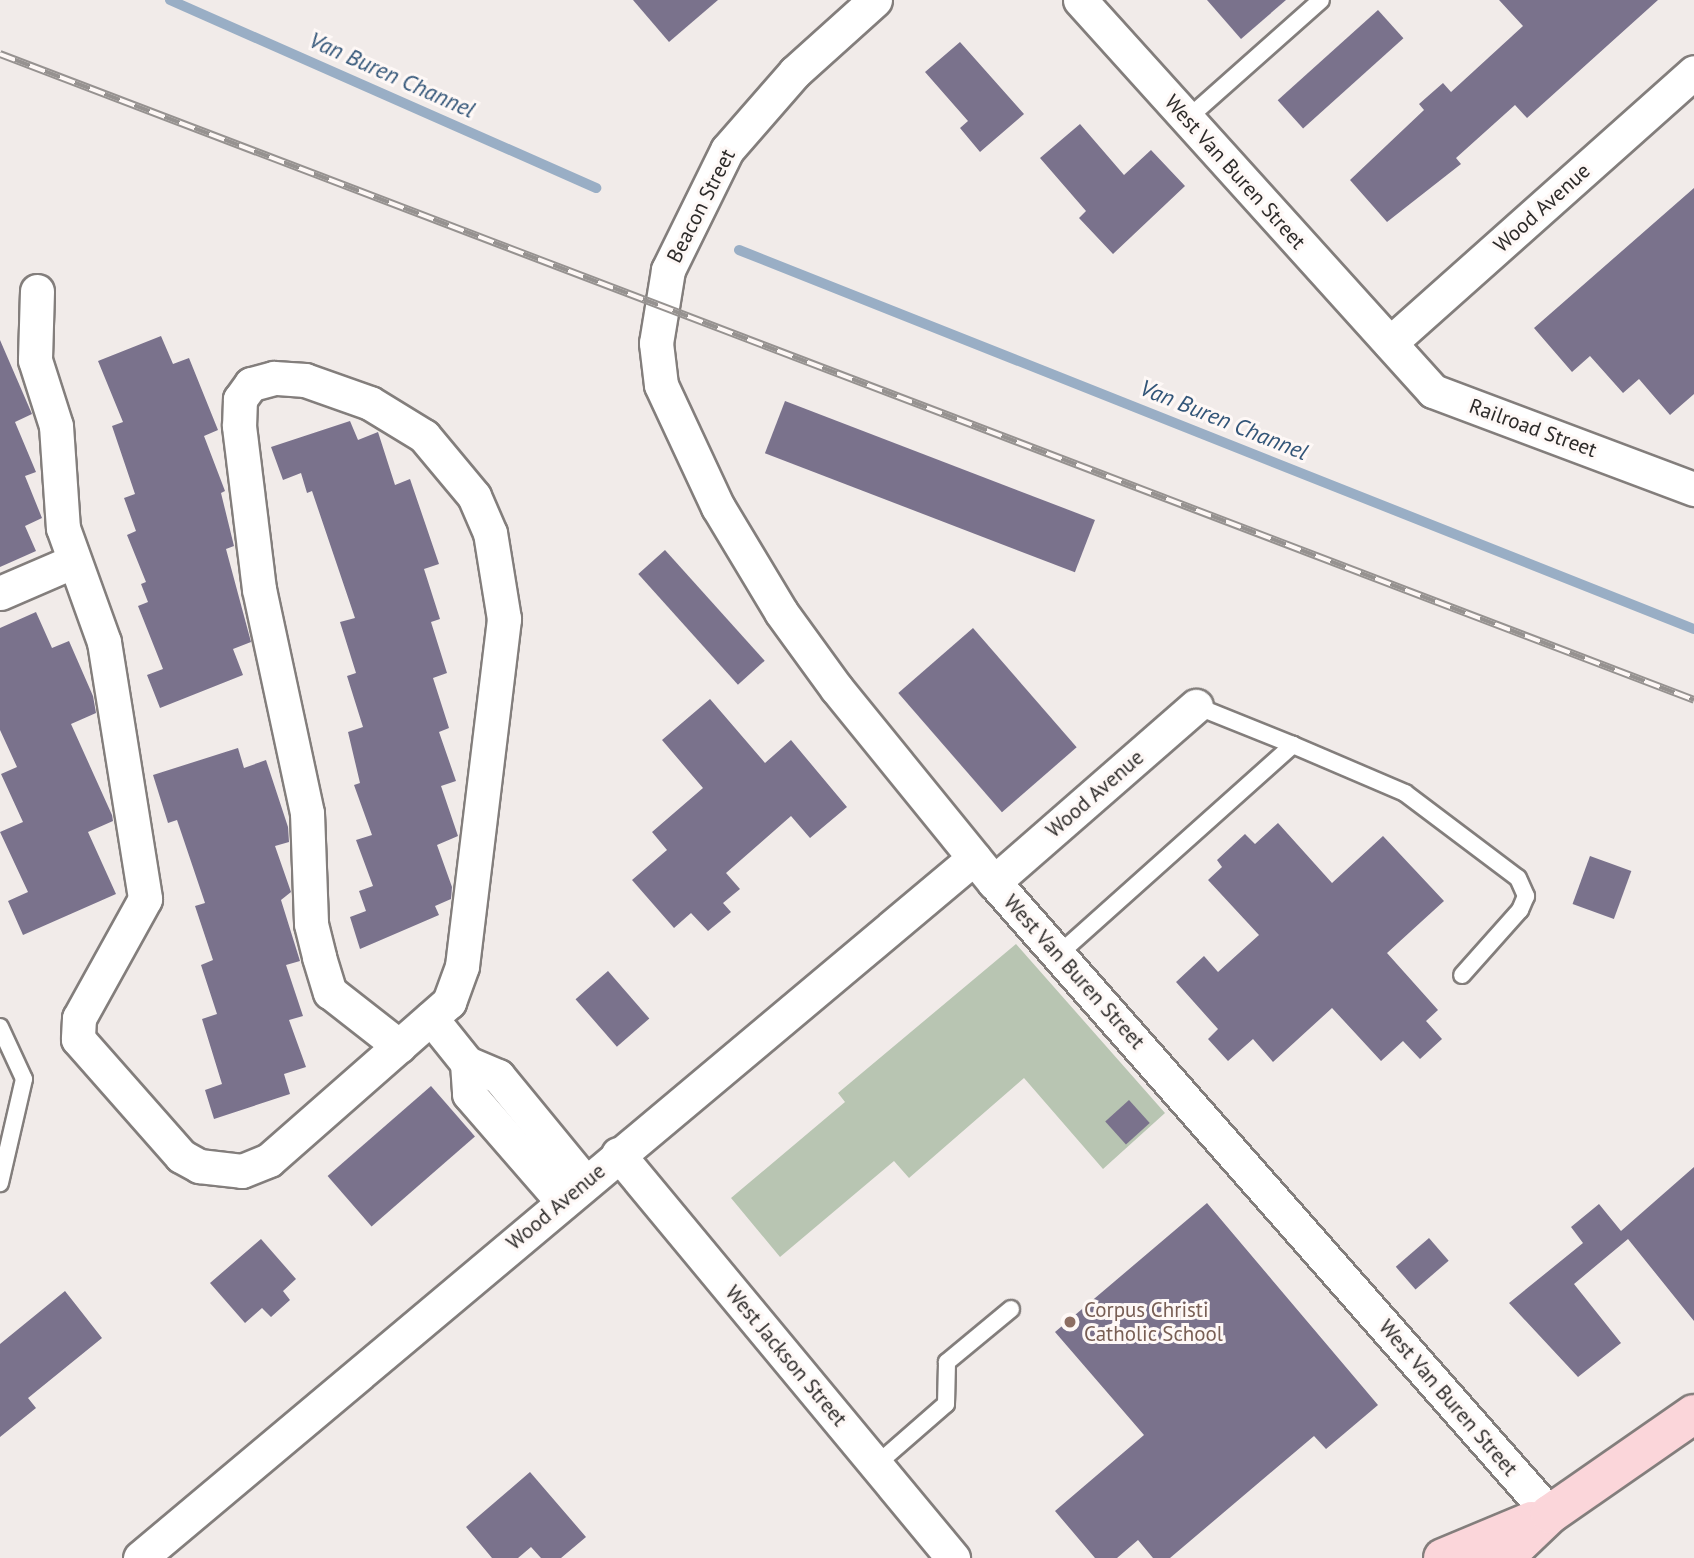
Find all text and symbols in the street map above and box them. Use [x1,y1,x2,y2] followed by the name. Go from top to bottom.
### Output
[305,26,479,124] water label: Van Buren Channel
[1159,90,1311,254] street label: West Van Buren Street
[662,145,740,267] street label: Beacon Street
[1488,158,1596,258] street label: Wood Avenue
[1136,374,1312,466] water label: Van Buren Channel
[1466,393,1600,463] street label: Railroad Street
[1041,745,1149,843] street label: Wood Avenue
[998,890,1150,1054] street label: West Van Buren Street
[501,1158,611,1256] street label: Wood Avenue
[720,1281,852,1431] street label: West Jackson Street
[1084,1297,1224,1347] place label: Corpus Christi Catholic School
[1062,1314,1078,1330] marker: Corpus Christi Catholic School
[1373,1315,1523,1481] street label: West Van Buren Street

